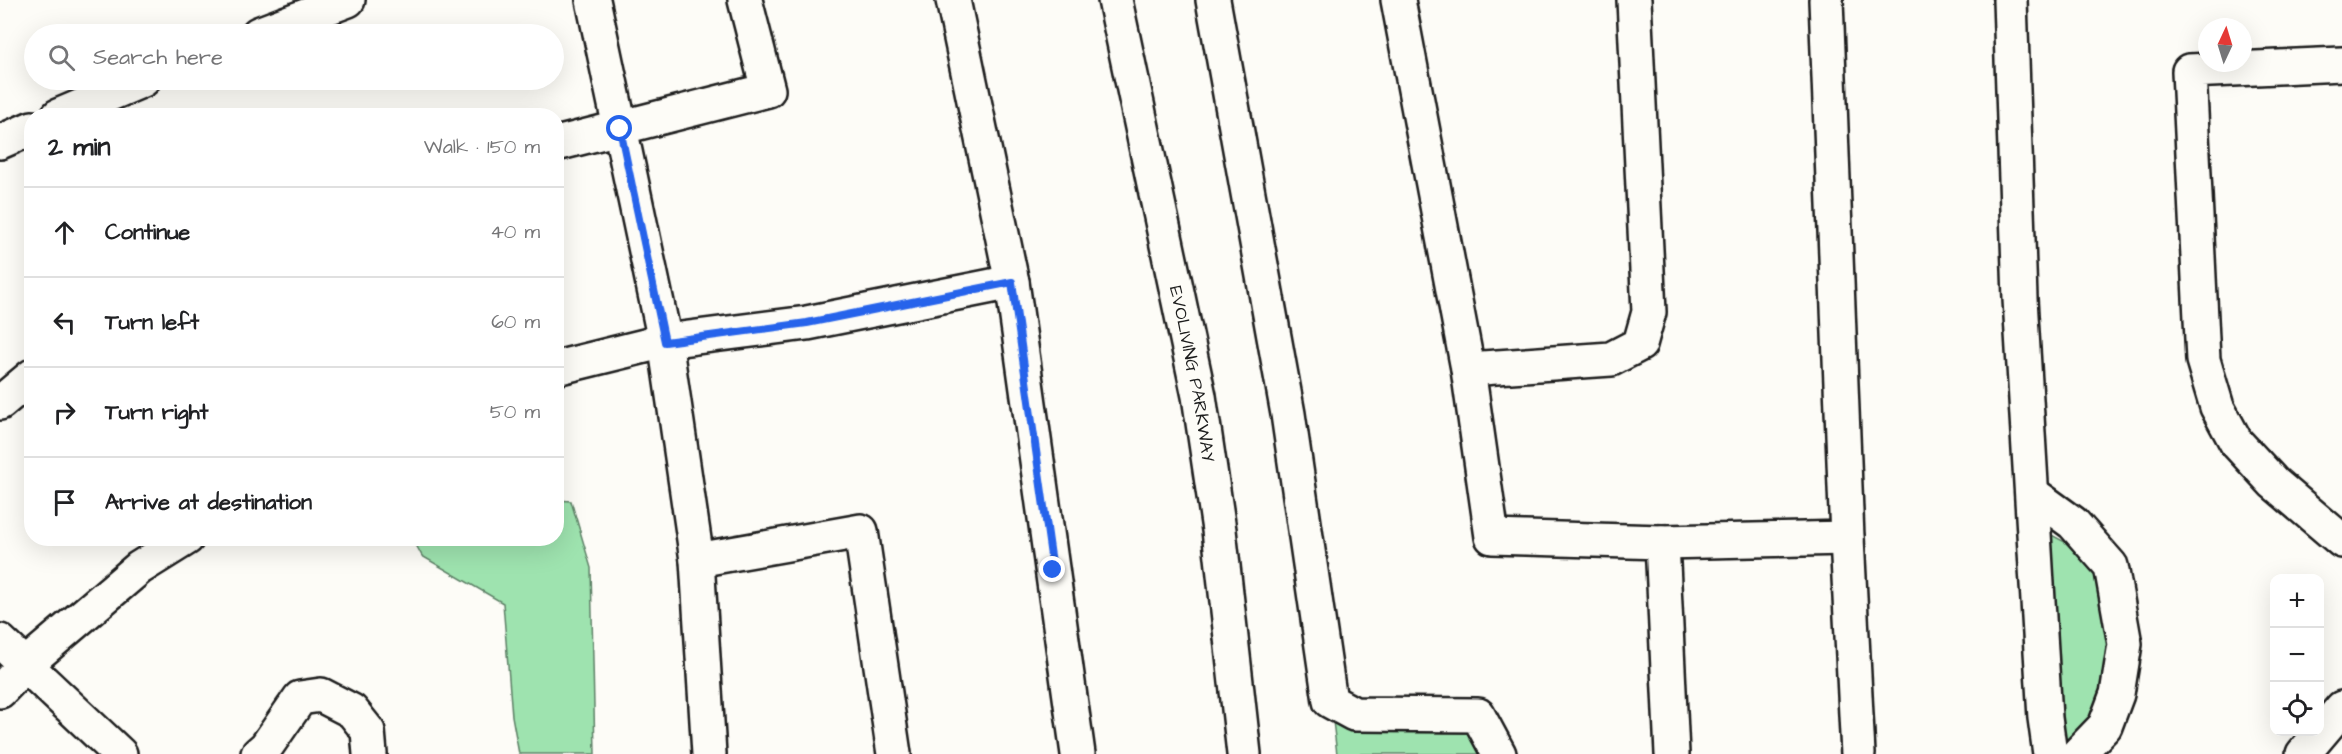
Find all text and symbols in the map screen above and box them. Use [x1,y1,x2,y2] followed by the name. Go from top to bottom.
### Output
[2198,18,2252,72] north arrow
[24,24,564,90] search box
[45,41,78,74] icon: search
[93,42,223,73] text: Search here
[606,115,632,141] route start
[48,129,110,165] text: 2 min
[424,133,540,161] text: Walk · 150 m
[48,216,81,249] icon: ahead
[105,217,190,248] text: Continue
[490,218,540,246] text: 40 m
[1163,284,1221,464] street label: EVOLIVING PARKWAY
[48,306,81,339] icon: left
[105,307,199,338] text: Turn left
[491,308,540,336] text: 60 m
[48,396,81,429] icon: right
[105,397,208,428] text: Turn right
[490,398,540,426] text: 50 m
[48,486,81,519] icon: arrive
[105,487,312,518] text: Arrive at destination
[1039,556,1065,582] route end
[2270,574,2324,736] map controls
[2270,574,2324,628] button: +
[2270,628,2324,682] button: −
[2270,682,2324,736] button: locate

